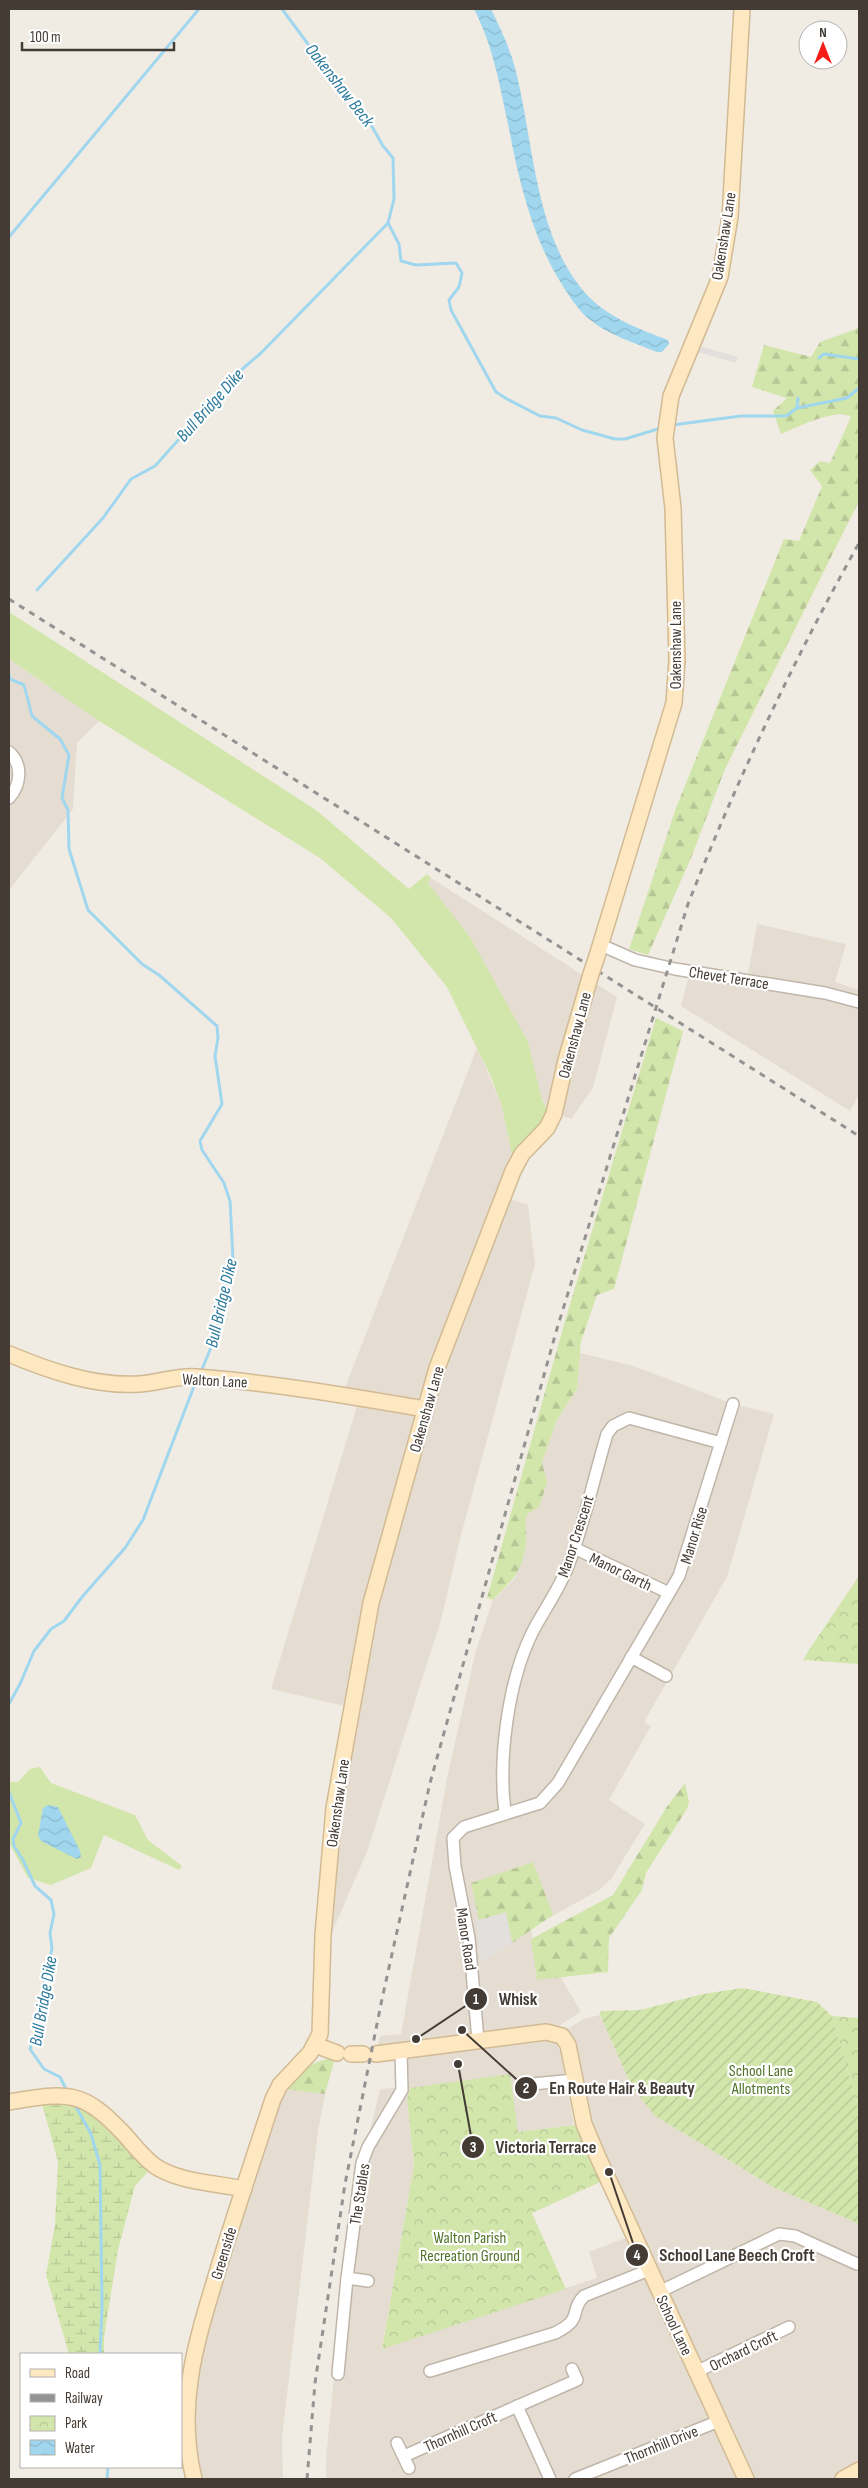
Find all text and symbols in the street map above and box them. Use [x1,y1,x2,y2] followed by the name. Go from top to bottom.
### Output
[22,20,175,52] scale bar
[798,20,848,70] north arrow
[819,24,827,41] text: N
[30,28,61,47] text: 100 m
[301,40,379,132] water label: Oakenshaw Beck
[708,191,741,281] street label: Oakenshaw Lane
[172,365,249,446] water label: Bull Bridge Dike
[667,601,686,689] street label: Oakenshaw Lane
[688,963,770,994] street label: Chevet Terrace
[555,990,596,1081] street label: Oakenshaw Lane
[201,1257,242,1350] water label: Bull Bridge Dike
[406,1364,449,1455] street label: Oakenshaw Lane
[182,1370,248,1393] street label: Walton Lane
[554,1493,599,1580] street label: Manor Crescent
[677,1505,712,1566] street label: Manor Rise
[586,1549,655,1596] street label: Manor Garth
[323,1758,354,1848] street label: Oakenshaw Lane
[451,1907,480,1972] street label: Manor Road
[25,1955,62,2048] water label: Bull Bridge Dike
[463,1982,547,2015] callout: Whisk
[499,1989,538,2010] text: Whisk
[473,1990,479,2009] text: 1
[729,2062,793,2099] park label: School Lane Allotments
[514,2071,705,2104] callout: En Route Hair & Beauty
[549,2078,695,2099] text: En Route Hair & Beauty
[523,2079,529,2098] text: 2
[460,2131,606,2164] callout: Victoria Terrace
[496,2137,597,2158] text: Victoria Terrace
[470,2138,477,2157] text: 3
[346,2162,375,2226] street label: The Stables
[207,2225,241,2282] street label: Greenside
[420,2229,520,2266] park label: Walton Parish Recreation Ground
[624,2238,825,2271] callout: School Lane Beech Croft
[659,2245,815,2266] text: School Lane Beech Croft
[634,2246,641,2265] text: 4
[651,2292,696,2359] street label: School Lane
[707,2327,781,2376] street label: Orchard Croft
[20,2353,182,2468] legend
[65,2364,90,2383] text: Road
[65,2389,103,2408] text: Railway
[421,2408,500,2457] street label: Thornhill Croft
[65,2414,87,2433] text: Park
[622,2422,701,2469] street label: Thornhill Drive
[65,2439,96,2458] text: Water

